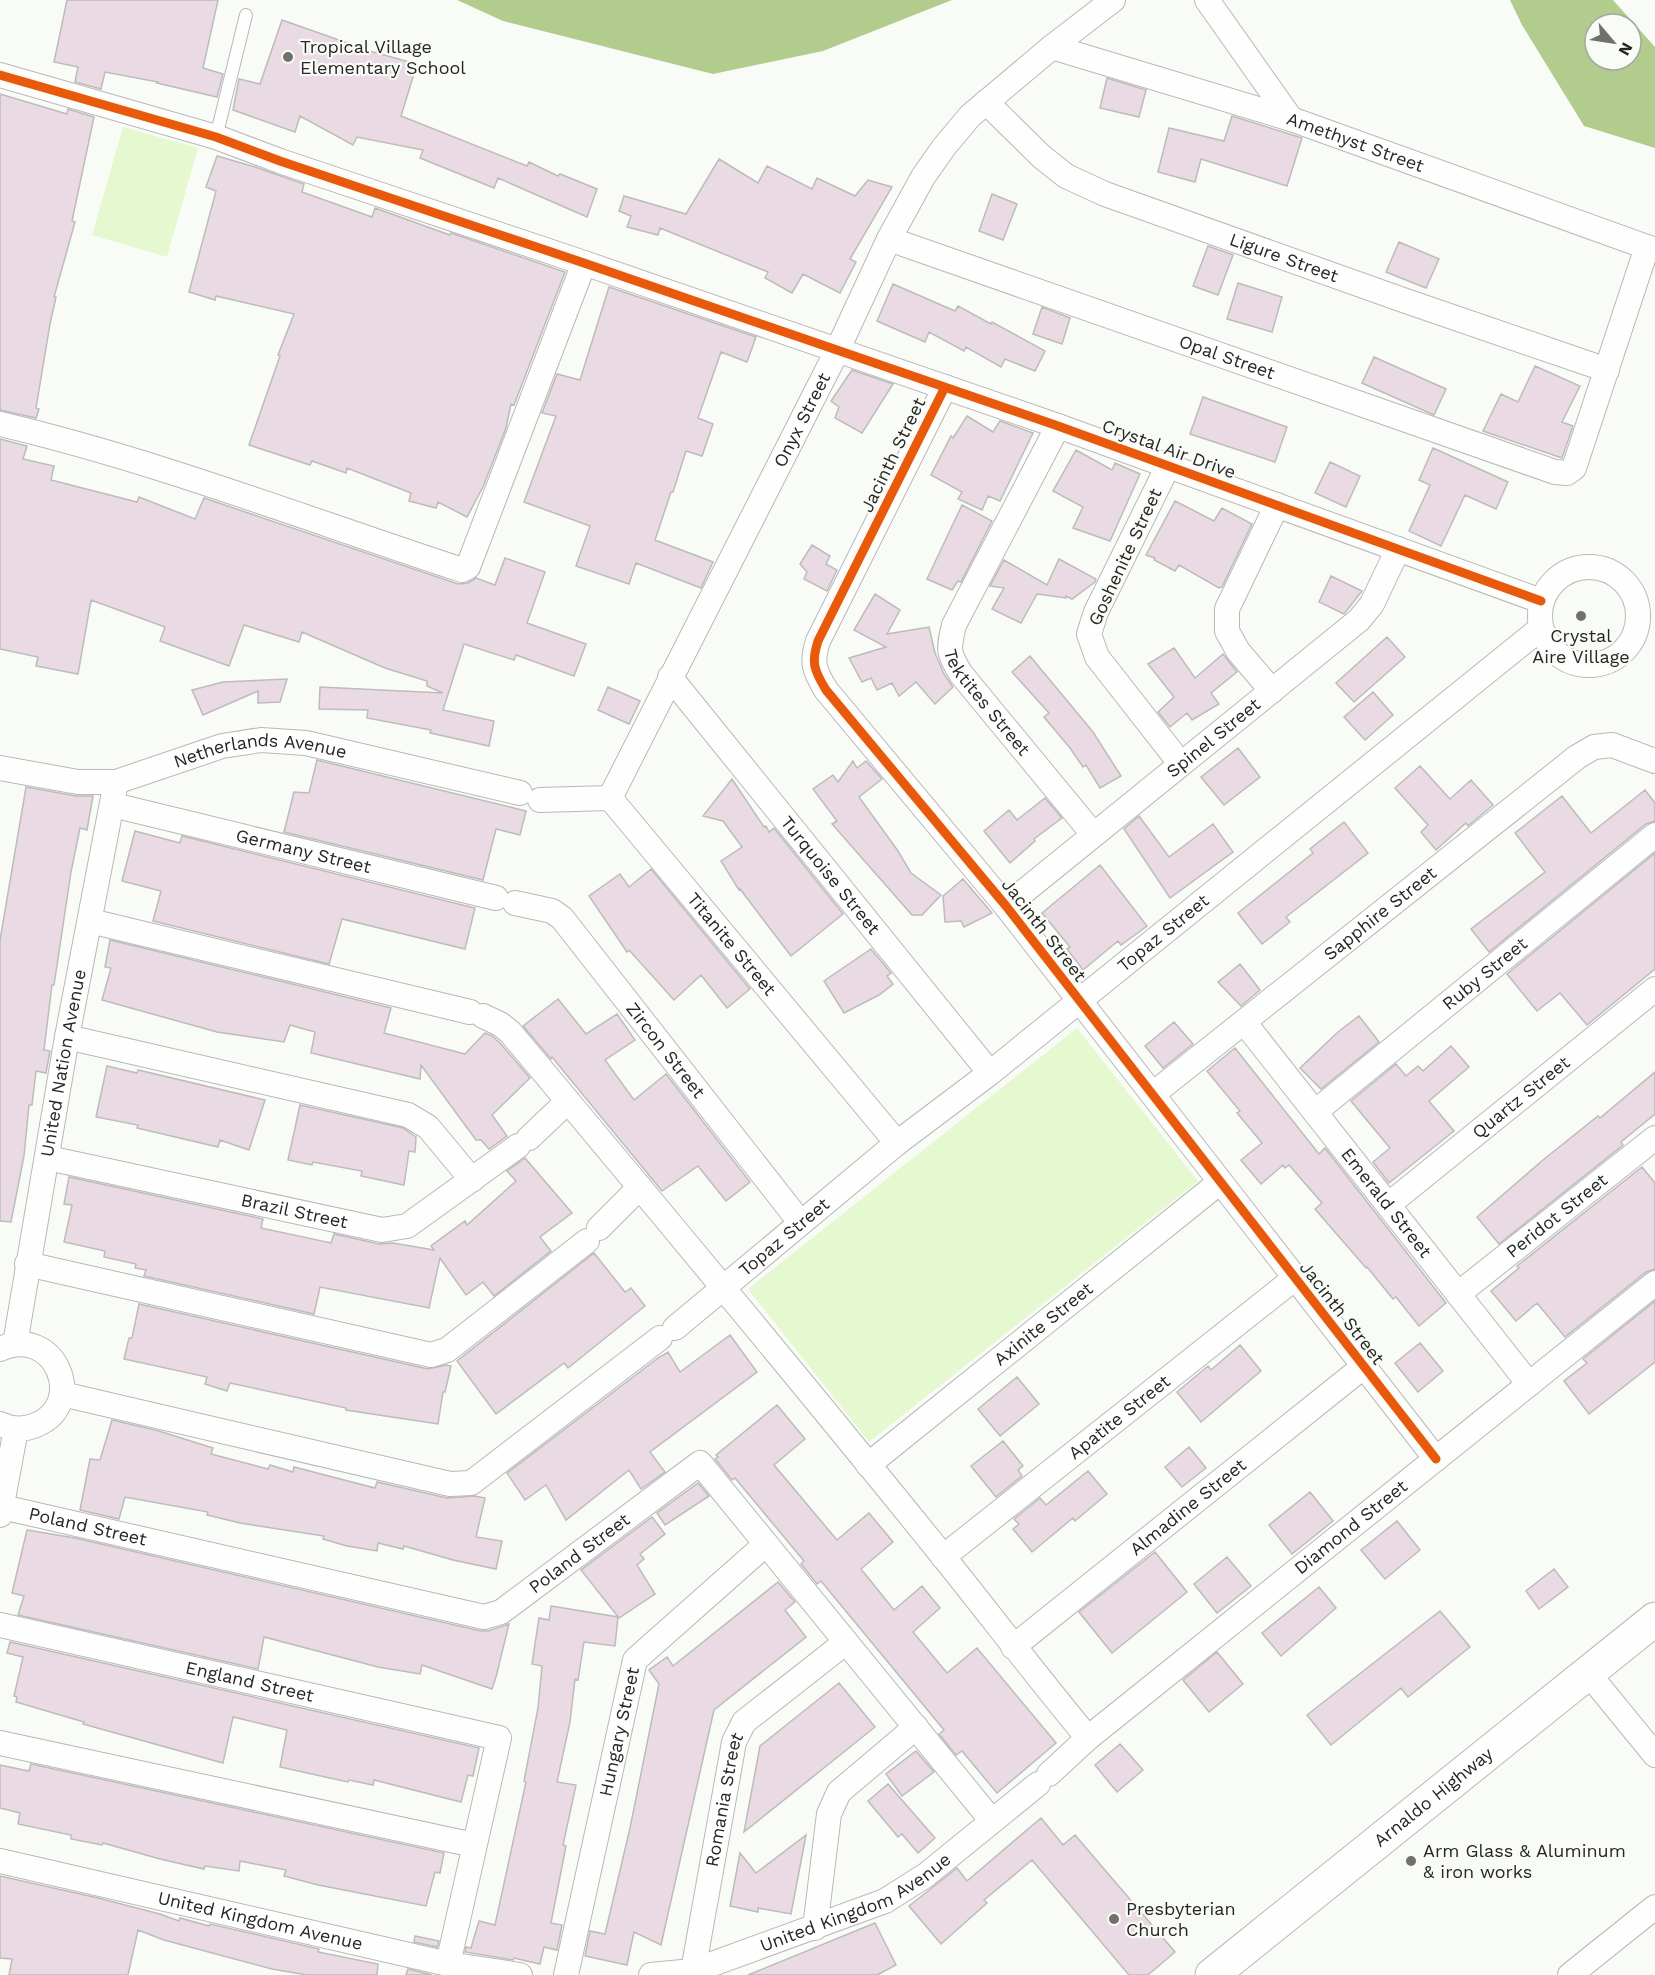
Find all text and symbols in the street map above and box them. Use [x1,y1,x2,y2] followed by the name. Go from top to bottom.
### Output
[1583,12,1643,72] north arrow
[300,36,466,78] place label: Tropical Village Elementary School
[1614,39,1637,59] text: N
[281,50,295,64] marker: Tropical Village Elementary School
[1284,107,1427,176] street label: Amethyst Street
[1227,228,1342,286] street label: Ligure Street
[1176,330,1278,383] street label: Opal Street
[769,369,834,470] street label: Onyx Street
[856,394,930,516] street label: Jacinth Street
[1099,415,1239,482] street label: Crystal Air Drive
[1084,484,1166,629] street label: Goshenite Street
[1574,609,1588,623] marker: Crystal Aire Village
[1532,625,1630,667] place label: Crystal Aire Village
[940,647,1035,760] street label: Tektites Street
[1162,693,1265,782] street label: Spinel Street
[171,729,349,772] street label: Netherlands Avenue
[777,812,885,939] street label: Turquoise Street
[234,824,374,877] street label: Germany Street
[1319,862,1441,964] street label: Sapphire Street
[998,874,1091,986] street label: Jacinth Street
[683,888,781,1000] street label: Titanite Street
[1113,889,1213,976] street label: Topaz Street
[1438,932,1531,1014] street label: Ruby Street
[36,967,90,1159] street label: United Nation Avenue
[622,998,710,1102] street label: Zircon Street
[1468,1051,1574,1143] street label: Quartz Street
[1337,1143,1436,1262] street label: Emerald Street
[1502,1169,1612,1262] street label: Peridot Street
[239,1189,350,1232] street label: Brazil Street
[734,1193,834,1280] street label: Topaz Street
[1296,1257,1389,1369] street label: Jacinth Street
[989,1277,1097,1370] street label: Axinite Street
[1064,1370,1174,1463] street label: Apatite Street
[1125,1454,1250,1559] street label: Almadine Street
[1290,1475,1411,1578] street label: Diamond Street
[27,1502,149,1550] street label: Poland Street
[525,1508,634,1597] street label: Poland Street
[184,1656,316,1706] street label: England Street
[594,1665,643,1798] street label: Hungary Street
[701,1728,747,1868] street label: Romania Street
[1369,1742,1497,1851] street label: Arnaldo Highway
[1423,1840,1626,1882] place label: Arm Glass & Aluminum & iron works
[757,1848,955,1956] street label: United Kingdom Avenue
[1404,1854,1418,1868] marker: Arm Glass & Aluminum & iron works
[156,1887,365,1954] street label: United Kingdom Avenue
[1126,1898,1236,1940] place label: Presbyterian Church
[1107,1912,1121,1926] marker: Presbyterian Church

